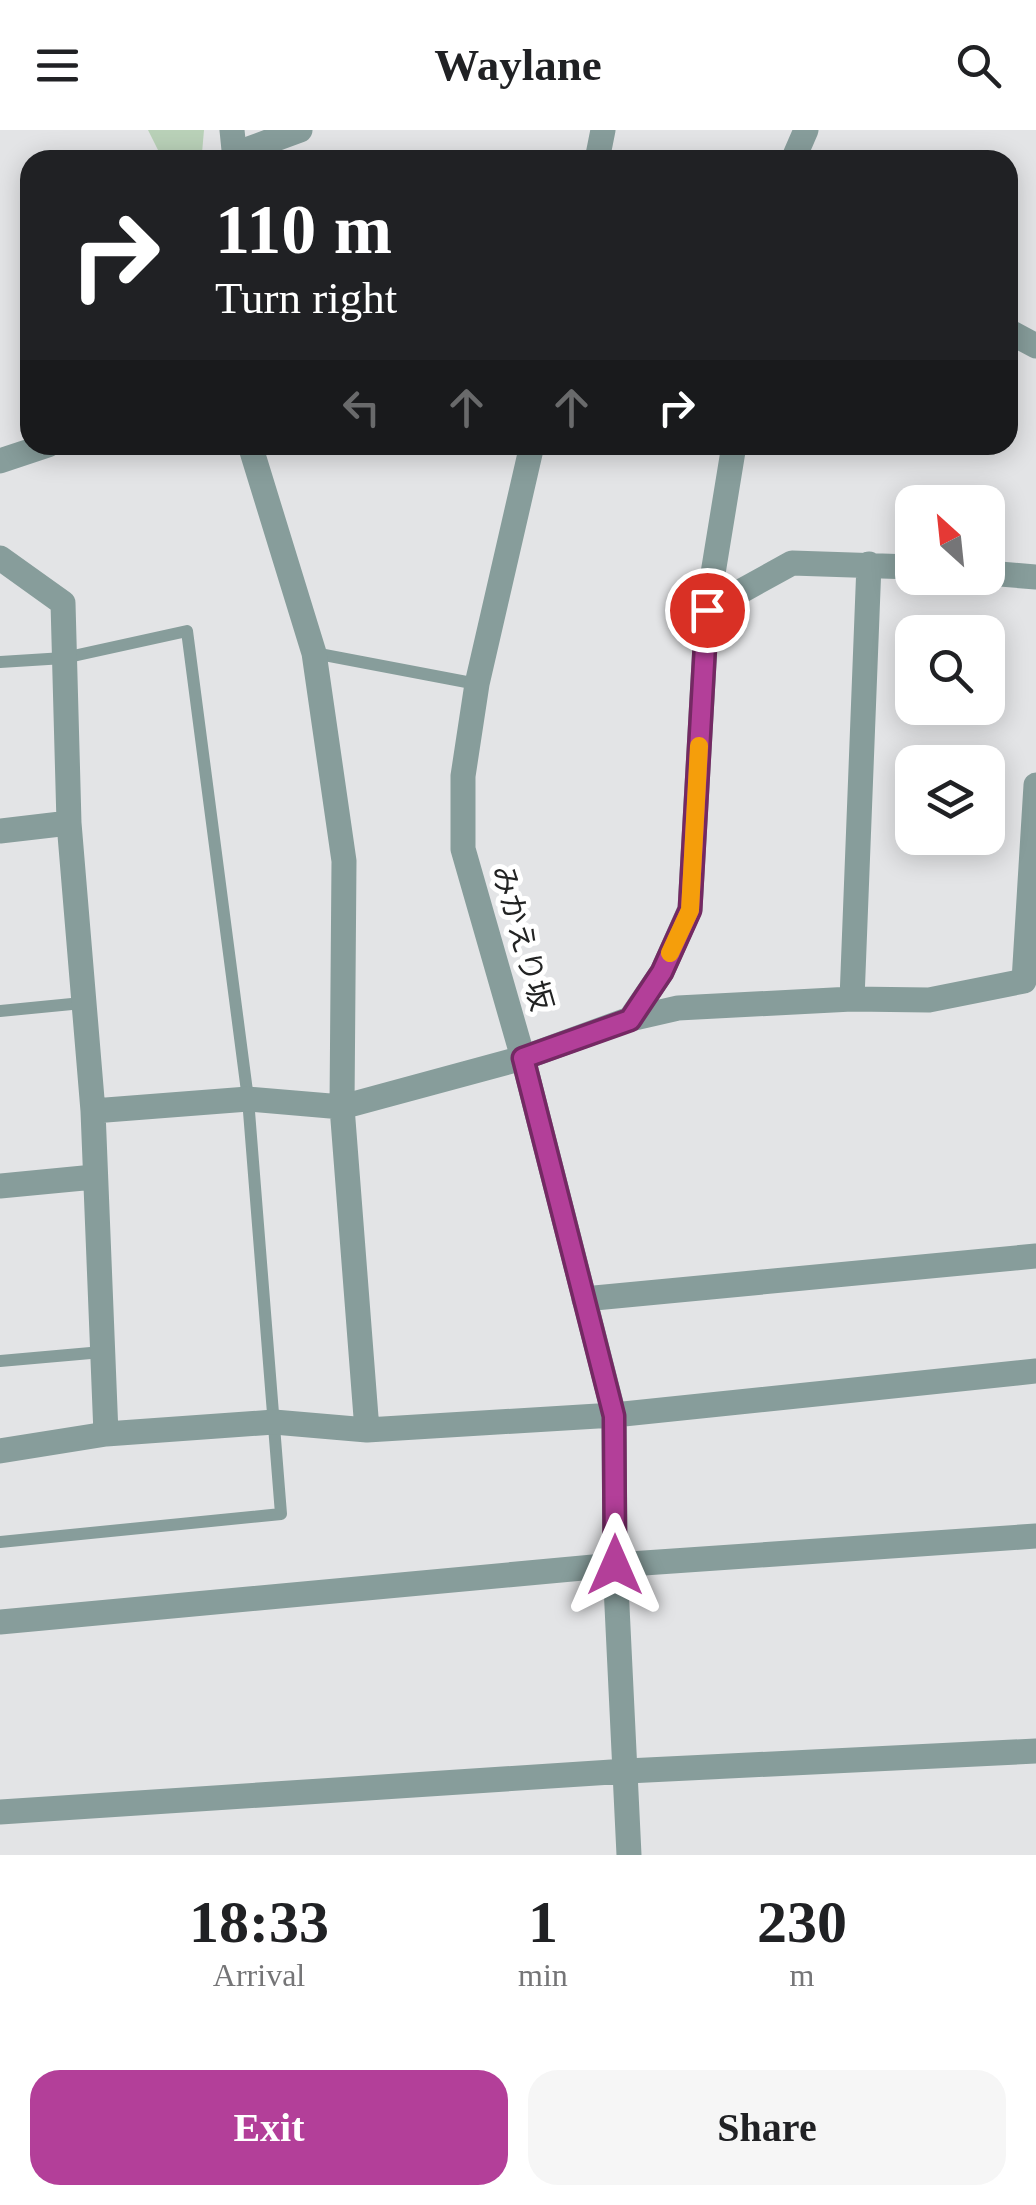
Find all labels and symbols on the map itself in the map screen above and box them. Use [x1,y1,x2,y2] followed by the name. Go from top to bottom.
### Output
[895,485,1005,595] north arrow
[665,568,750,653] pin
[486,861,559,1015] street label: みかえり坂
[563,1513,667,1617] position arrow

